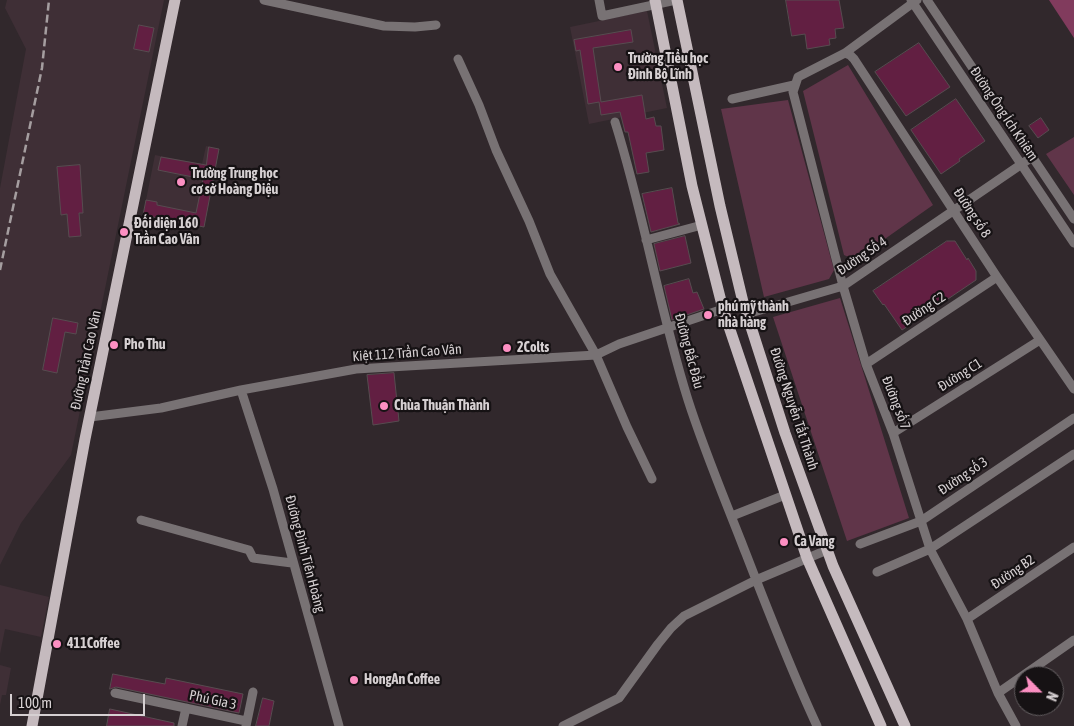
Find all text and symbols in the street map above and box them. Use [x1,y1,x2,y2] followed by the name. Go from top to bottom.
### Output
[628,51,708,84] place label: Trường Tiểu học Đinh Bộ Lĩnh
[612,61,624,73] marker: Trường Tiểu học Đinh Bộ Lĩnh
[966,64,1042,164] street label: Đường Ông Ích Khiêm
[191,166,278,198] place label: Trường Trung học cơ sở Hoàng Diệu
[175,176,187,188] marker: Trường Trung học cơ sở Hoàng Diệu
[950,185,994,241] street label: Đường số 8
[134,216,199,248] place label: Đối diện 160 Trần Cao Vân
[118,226,130,238] marker: Đối diện 160 Trần Cao Vân
[834,233,890,279] street label: Đường Số 4
[899,288,949,330] street label: Đường C2
[718,299,789,332] place label: phú mỹ thành nhà hàng
[67,309,105,411] street label: Đường Trần Cao Vân
[702,309,714,321] marker: phú mỹ thành nhà hàng
[671,312,707,390] street label: Đường Bắc Đẩu
[124,337,166,353] place label: Pho Thu
[108,339,120,351] marker: Pho Thu
[517,340,549,356] place label: 2Colts
[352,341,462,365] street label: Kiệt 112 Trần Cao Vân
[501,342,513,354] marker: 2Colts
[766,346,822,472] street label: Đường Nguyễn Tất Thành
[935,355,985,395] street label: Đường C1
[878,374,914,432] street label: Đường số 7
[394,398,490,414] place label: Chùa Thuận Thành
[378,400,390,412] marker: Chùa Thuận Thành
[935,453,991,499] street label: Đường số 3
[281,494,329,614] street label: Đường Đinh Tiên Hoàng
[794,534,834,550] place label: Ca Vang
[778,536,790,548] marker: Ca Vang
[988,551,1038,593] street label: Đường B2
[67,636,120,652] place label: 411Coffee
[51,638,63,650] marker: 411Coffee
[1014,666,1064,716] north arrow
[364,672,440,688] place label: HongAn Coffee
[348,674,360,686] marker: HongAn Coffee
[12,684,148,716] scale bar
[188,687,238,713] street label: Phú Gia 3
[1043,690,1061,703] text: N
[18,694,52,711] text: 100 m

